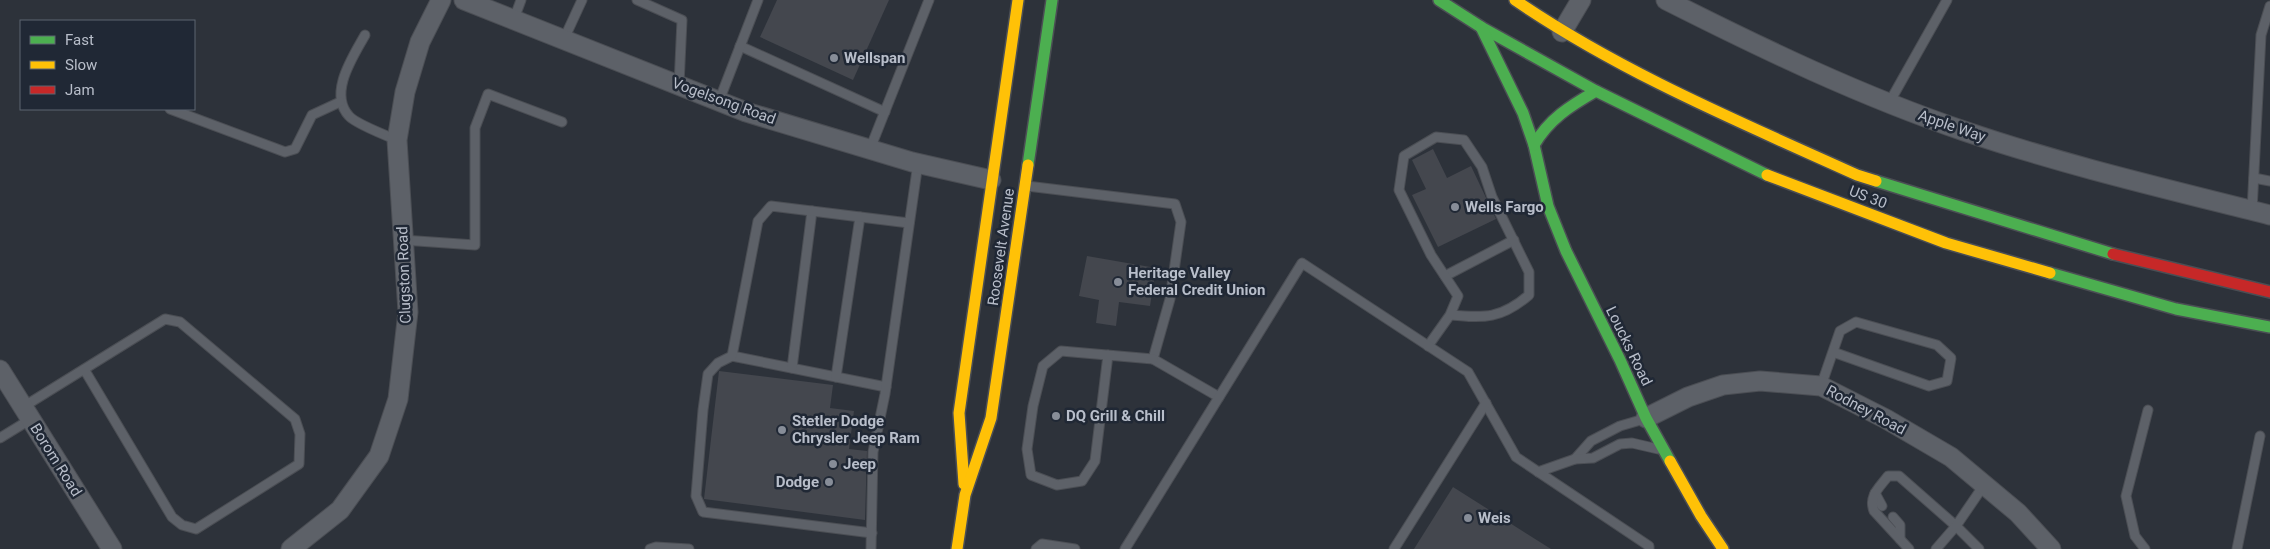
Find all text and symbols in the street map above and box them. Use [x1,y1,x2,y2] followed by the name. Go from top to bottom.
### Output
[20,20,195,110] legend
[65,31,94,49] text: Fast
[844,49,906,67] place label: Wellspan
[828,52,840,64] marker: Wellspan
[65,56,97,74] text: Slow
[670,74,778,128] street label: Vogelsong Road
[65,81,95,99] text: Jam
[1916,106,1988,146] street label: Apple Way
[1846,182,1890,212] street label: US 30
[984,187,1018,307] street label: Roosevelt Avenue
[1465,198,1544,216] place label: Wells Fargo
[1449,201,1461,213] marker: Wells Fargo
[393,226,415,324] street label: Clugston Road
[1128,264,1265,299] place label: Heritage Valley Federal Credit Union
[1112,276,1124,288] marker: Heritage Valley Federal Credit Union
[1602,303,1656,389] street label: Loucks Road
[1823,381,1909,439] street label: Rodney Road
[1066,407,1165,425] place label: DQ Grill & Chill
[1050,410,1062,422] marker: DQ Grill & Chill
[792,412,920,447] place label: Stetler Dodge Chrysler Jeep Ram
[26,420,86,500] street label: Borom Road
[776,424,788,436] marker: Stetler Dodge Chrysler Jeep Ram
[843,455,876,473] place label: Jeep
[827,458,839,470] marker: Jeep
[776,473,819,491] place label: Dodge
[823,476,835,488] marker: Dodge
[1478,509,1511,527] place label: Weis
[1462,512,1474,524] marker: Weis

